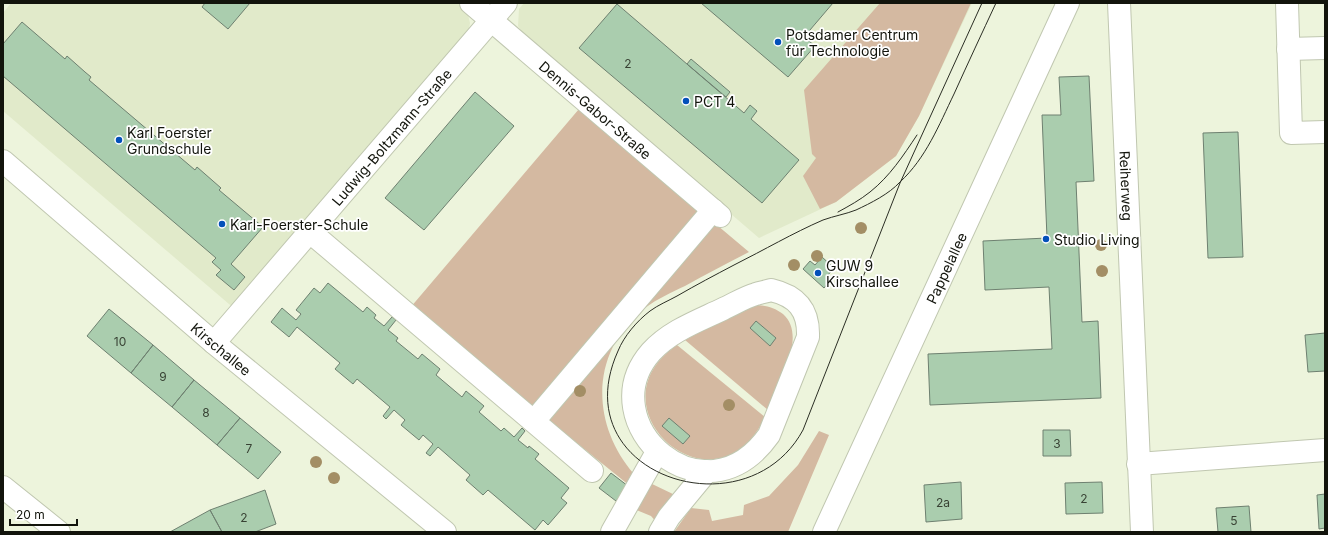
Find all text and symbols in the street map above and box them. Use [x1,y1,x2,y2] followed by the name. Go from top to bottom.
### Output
[786,26,918,59] place label: Potsdamer Centrum für Technologie
[773,37,783,47] marker: Potsdamer Centrum für Technologie
[624,56,632,71] house number: 2
[536,57,655,162] street label: Dennis-Gabor-Straße
[328,65,455,209] street label: Ludwig-Boltzmann-Straße
[694,93,735,110] place label: PCT 4
[681,96,691,106] marker: PCT 4
[127,124,212,157] place label: Karl Foerster Grundschule
[114,135,124,145] marker: Karl Foerster Grundschule
[1117,150,1137,221] street label: Reiherweg
[230,216,368,233] place label: Karl-Foerster-Schule
[217,219,227,229] marker: Karl-Foerster-Schule
[922,229,970,306] street label: Pappelallee
[1054,231,1140,248] place label: Studio Living
[1041,234,1051,244] marker: Studio Living
[826,257,899,290] place label: GUW 9 Kirschallee
[813,268,823,278] marker: GUW 9 Kirschallee
[188,319,255,379] street label: Kirschallee
[114,334,126,349] house number: 10
[159,369,167,384] house number: 9
[202,405,210,420] house number: 8
[1053,436,1061,451] house number: 3
[246,441,253,456] house number: 7
[1080,491,1088,506] house number: 2
[936,495,950,510] house number: 2a
[10,501,77,527] scale bar
[16,507,45,522] text: 20 m
[240,510,248,525] house number: 2
[1230,513,1238,528] house number: 5

